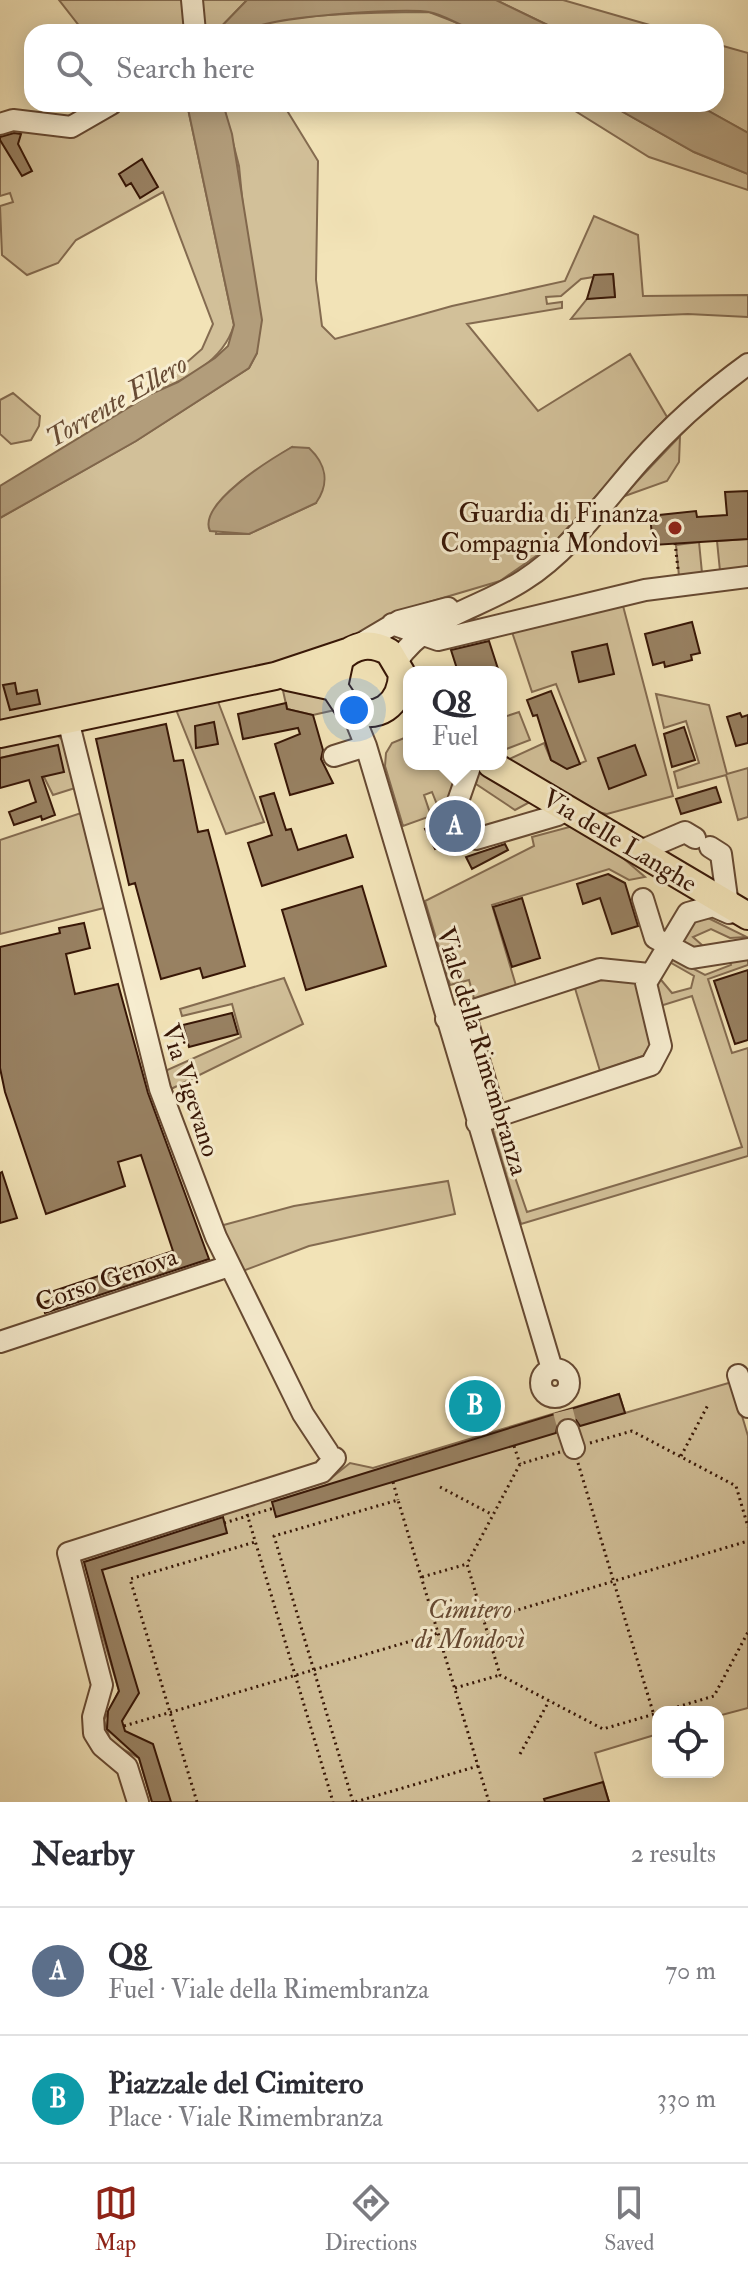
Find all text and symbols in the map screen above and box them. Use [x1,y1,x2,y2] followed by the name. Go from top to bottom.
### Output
[24,24,724,112] search box
[52,46,96,90] icon: search
[116,50,255,87] text: Search here
[40,347,194,456] water label: Torrente Ellero
[441,498,659,561] place label: Guardia di Finanza Compagnia Mondovì
[666,519,684,537] marker: Guardia di Finanza Compagnia Mondovì
[403,666,507,770] popup
[432,684,471,721] text: Q8
[334,690,374,730] your location
[432,721,478,753] text: Fuel
[536,782,703,900] street label: Via delle Langhe
[429,796,481,856] pin: A
[429,923,535,1180] street label: Viale della Rimembranza
[154,1020,227,1161] street label: Via Vigevano
[31,1241,182,1319] street label: Corso Genova
[449,1376,501,1436] pin: B
[414,1594,525,1656] park label: Cimitero di Mondovì
[652,1706,724,1778] map controls
[652,1706,724,1778] button: locate
[32,1833,134,1876] text: Nearby
[631,1838,716,1870] text: 2 results
[108,1937,147,1974] text: Q8
[50,1955,66,1987] text: A
[665,1955,716,1987] text: 70 m
[108,1974,429,2006] text: Fuel · Viale della Rimembranza
[108,2065,363,2102] text: Piazzale del Cimitero
[49,2083,67,2115] text: B
[657,2083,716,2115] text: 330 m
[108,2102,383,2134] text: Place · Viale Rimembranza
[94,2181,138,2257] tab: Map
[325,2181,417,2257] tab: Directions
[604,2181,654,2257] tab: Saved

